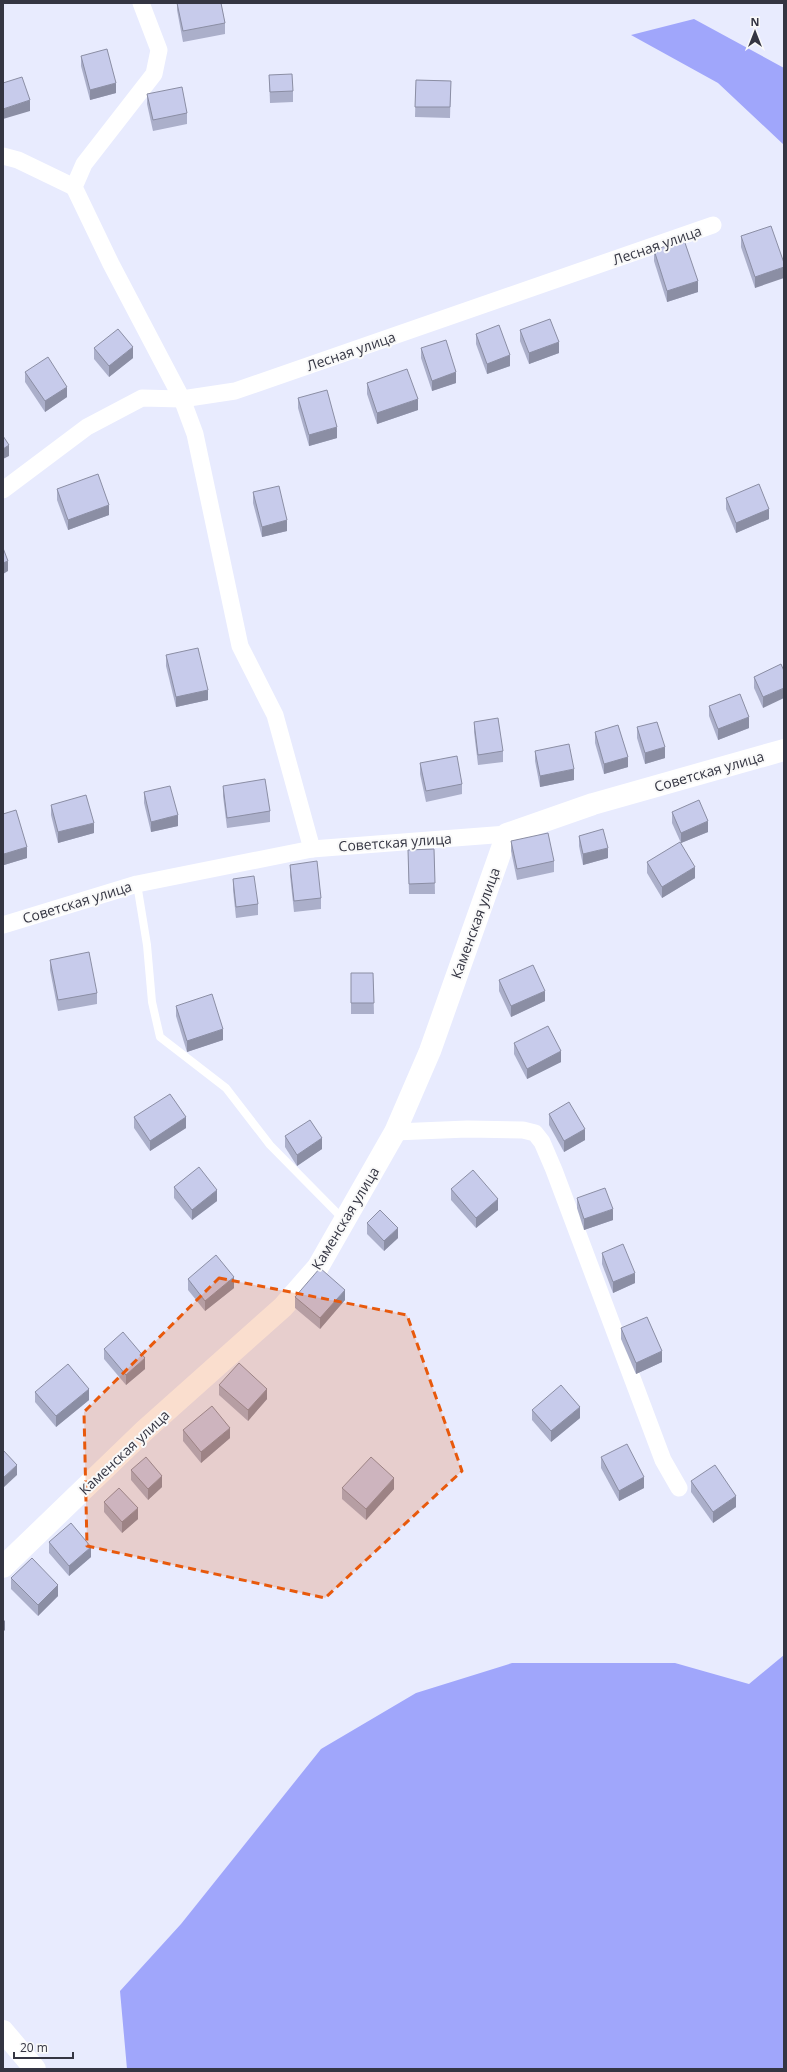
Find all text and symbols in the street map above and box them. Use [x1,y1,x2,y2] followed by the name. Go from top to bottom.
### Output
[735,12,775,52] north arrow
[751,14,759,29] text: N
[610,221,704,269] street label: Лесная улица
[304,327,398,375] street label: Лесная улица
[652,746,766,796] street label: Советская улица
[338,829,452,855] street label: Советская улица
[446,865,504,981] street label: Каменская улица
[20,876,134,928] street label: Советская улица
[307,1163,383,1273] street label: Каменская улица
[75,1405,173,1499] street label: Каменская улица
[14,2034,73,2060] scale bar
[20,2039,48,2056] text: 20 m

